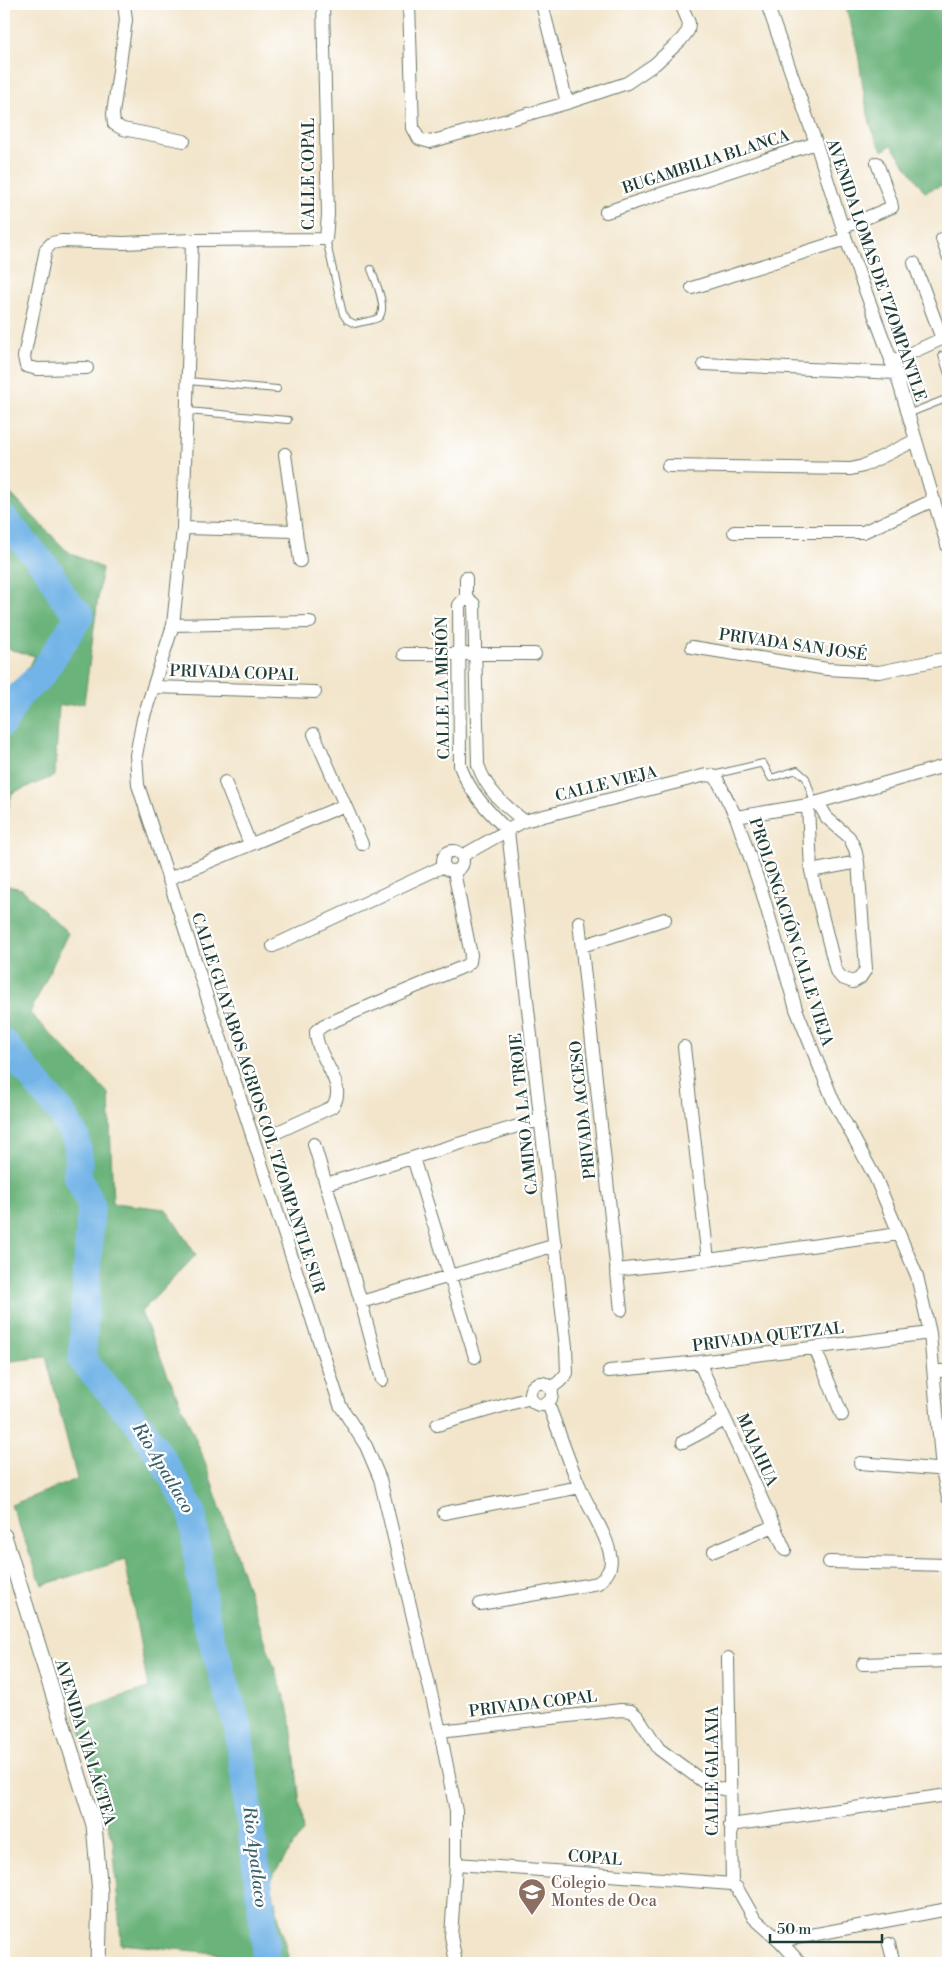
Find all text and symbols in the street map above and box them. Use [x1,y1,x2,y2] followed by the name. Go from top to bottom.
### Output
[299,117,319,230] street label: CALLE COPAL
[619,125,793,199] street label: BUGAMBILIA BLANCA
[821,135,930,404] street label: AVENIDA LOMAS DE TZOMPANTLE
[430,616,454,760] street label: CALLE LA MISIÓN
[717,623,869,665] street label: PRIVADA SAN JOSÉ
[169,661,299,685] street label: PRIVADA COPAL
[553,761,660,806] street label: CALLE VIEJA
[745,815,840,1050] street label: PROLONGACIÓN CALLE VIEJA
[187,910,329,1297] street label: CALLE GUAYABOS AGRIOS COL TZOMPANTLE SUR
[506,1032,542,1196] street label: CAMINO A LA TROJE
[566,1040,600,1180] street label: PRIVADA ACCESO
[691,1318,845,1356] street label: PRIVADA QUETZAL
[732,1410,782,1491] street label: MAJAHUA
[126,1418,199,1518] water label: Rio Apatlaco
[50,1655,122,1829] street label: AVENIDA VÍA LÁCTEA
[468,1686,599,1722] street label: PRIVADA COPAL
[703,1705,723,1836] street label: CALLE GALAXIA
[237,1804,273,1909] water label: Rio Apatlaco
[567,1846,623,1870] street label: COPAL
[551,1873,658,1911] place label: Colegio Montes de Oca
[517,1877,547,1916] school or university icon: Colegio Montes de Oca
[770,1912,882,1944] scale bar
[777,1920,811,1939] text: 50 m

